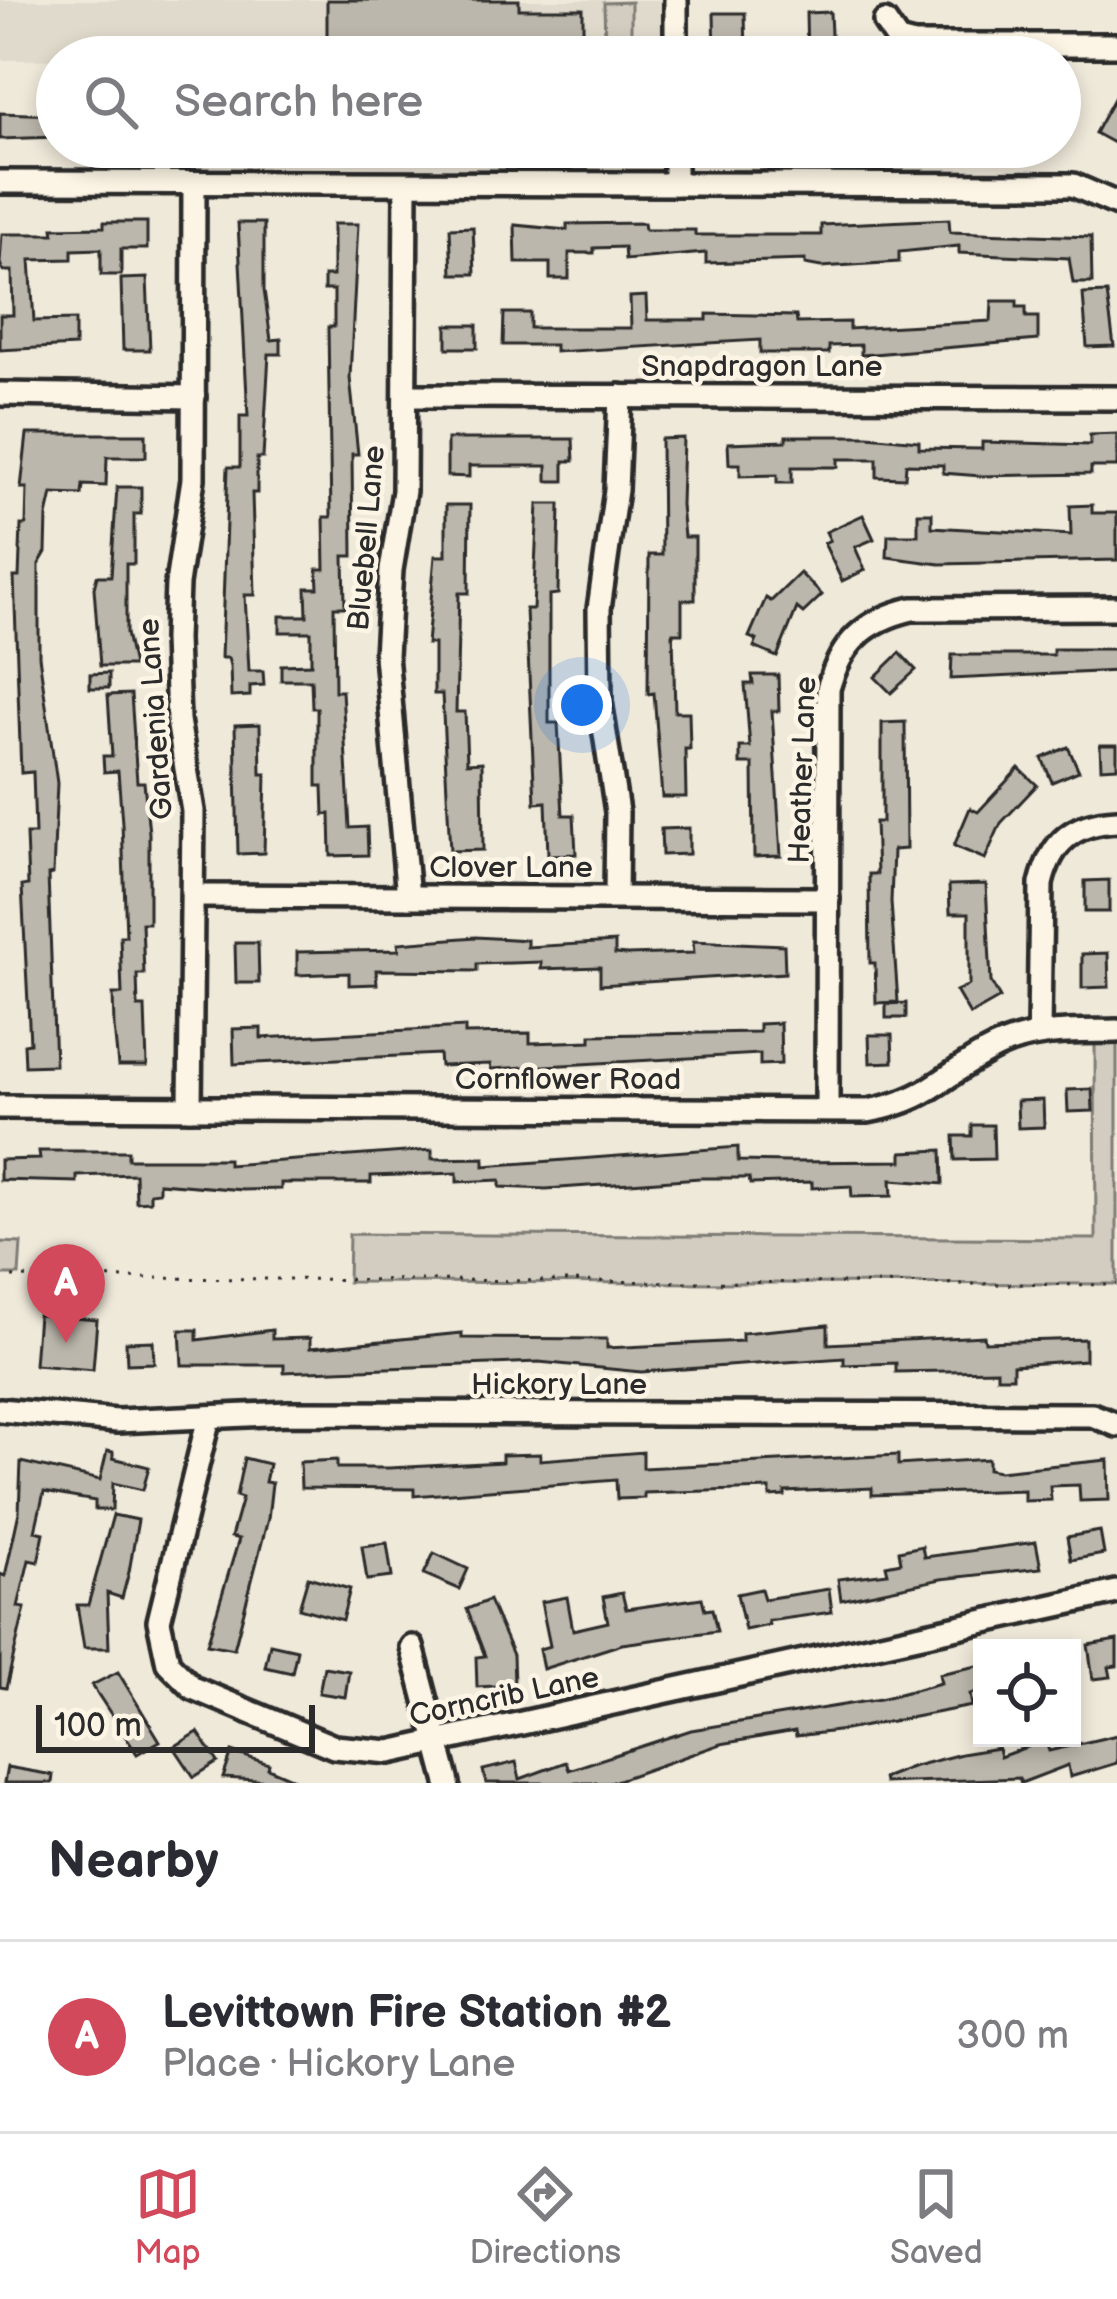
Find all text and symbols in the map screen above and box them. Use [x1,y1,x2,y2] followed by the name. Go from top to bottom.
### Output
[36,36,1081,168] search box
[78,69,144,135] icon: search
[174,75,423,130] text: Search here
[641,349,883,385] street label: Snapdragon Lane
[341,444,393,632] street label: Bluebell Lane
[131,617,181,821] street label: Gardenia Lane
[552,675,612,735] your location
[782,676,824,864] street label: Heather Lane
[429,850,593,886] street label: Clover Lane
[455,1062,681,1098] street label: Cornflower Road
[27,1244,105,1343] pin: A
[471,1367,647,1403] street label: Hickory Lane
[973,1639,1081,1747] map controls
[973,1639,1081,1747] button: locate
[406,1659,602,1735] street label: Corncrib Lane
[36,1699,315,1752] scale bar
[54,1706,142,1746] text: 100 m
[48,1831,219,1892] text: Nearby
[162,1986,671,2041] text: Levittown Fire Station #2
[75,2013,99,2060] text: A
[956,2013,1069,2060] text: 300 m
[162,2041,515,2088] text: Place · Hickory Lane
[134,2161,201,2273] tab: Map
[469,2161,621,2273] tab: Directions
[890,2161,983,2273] tab: Saved

